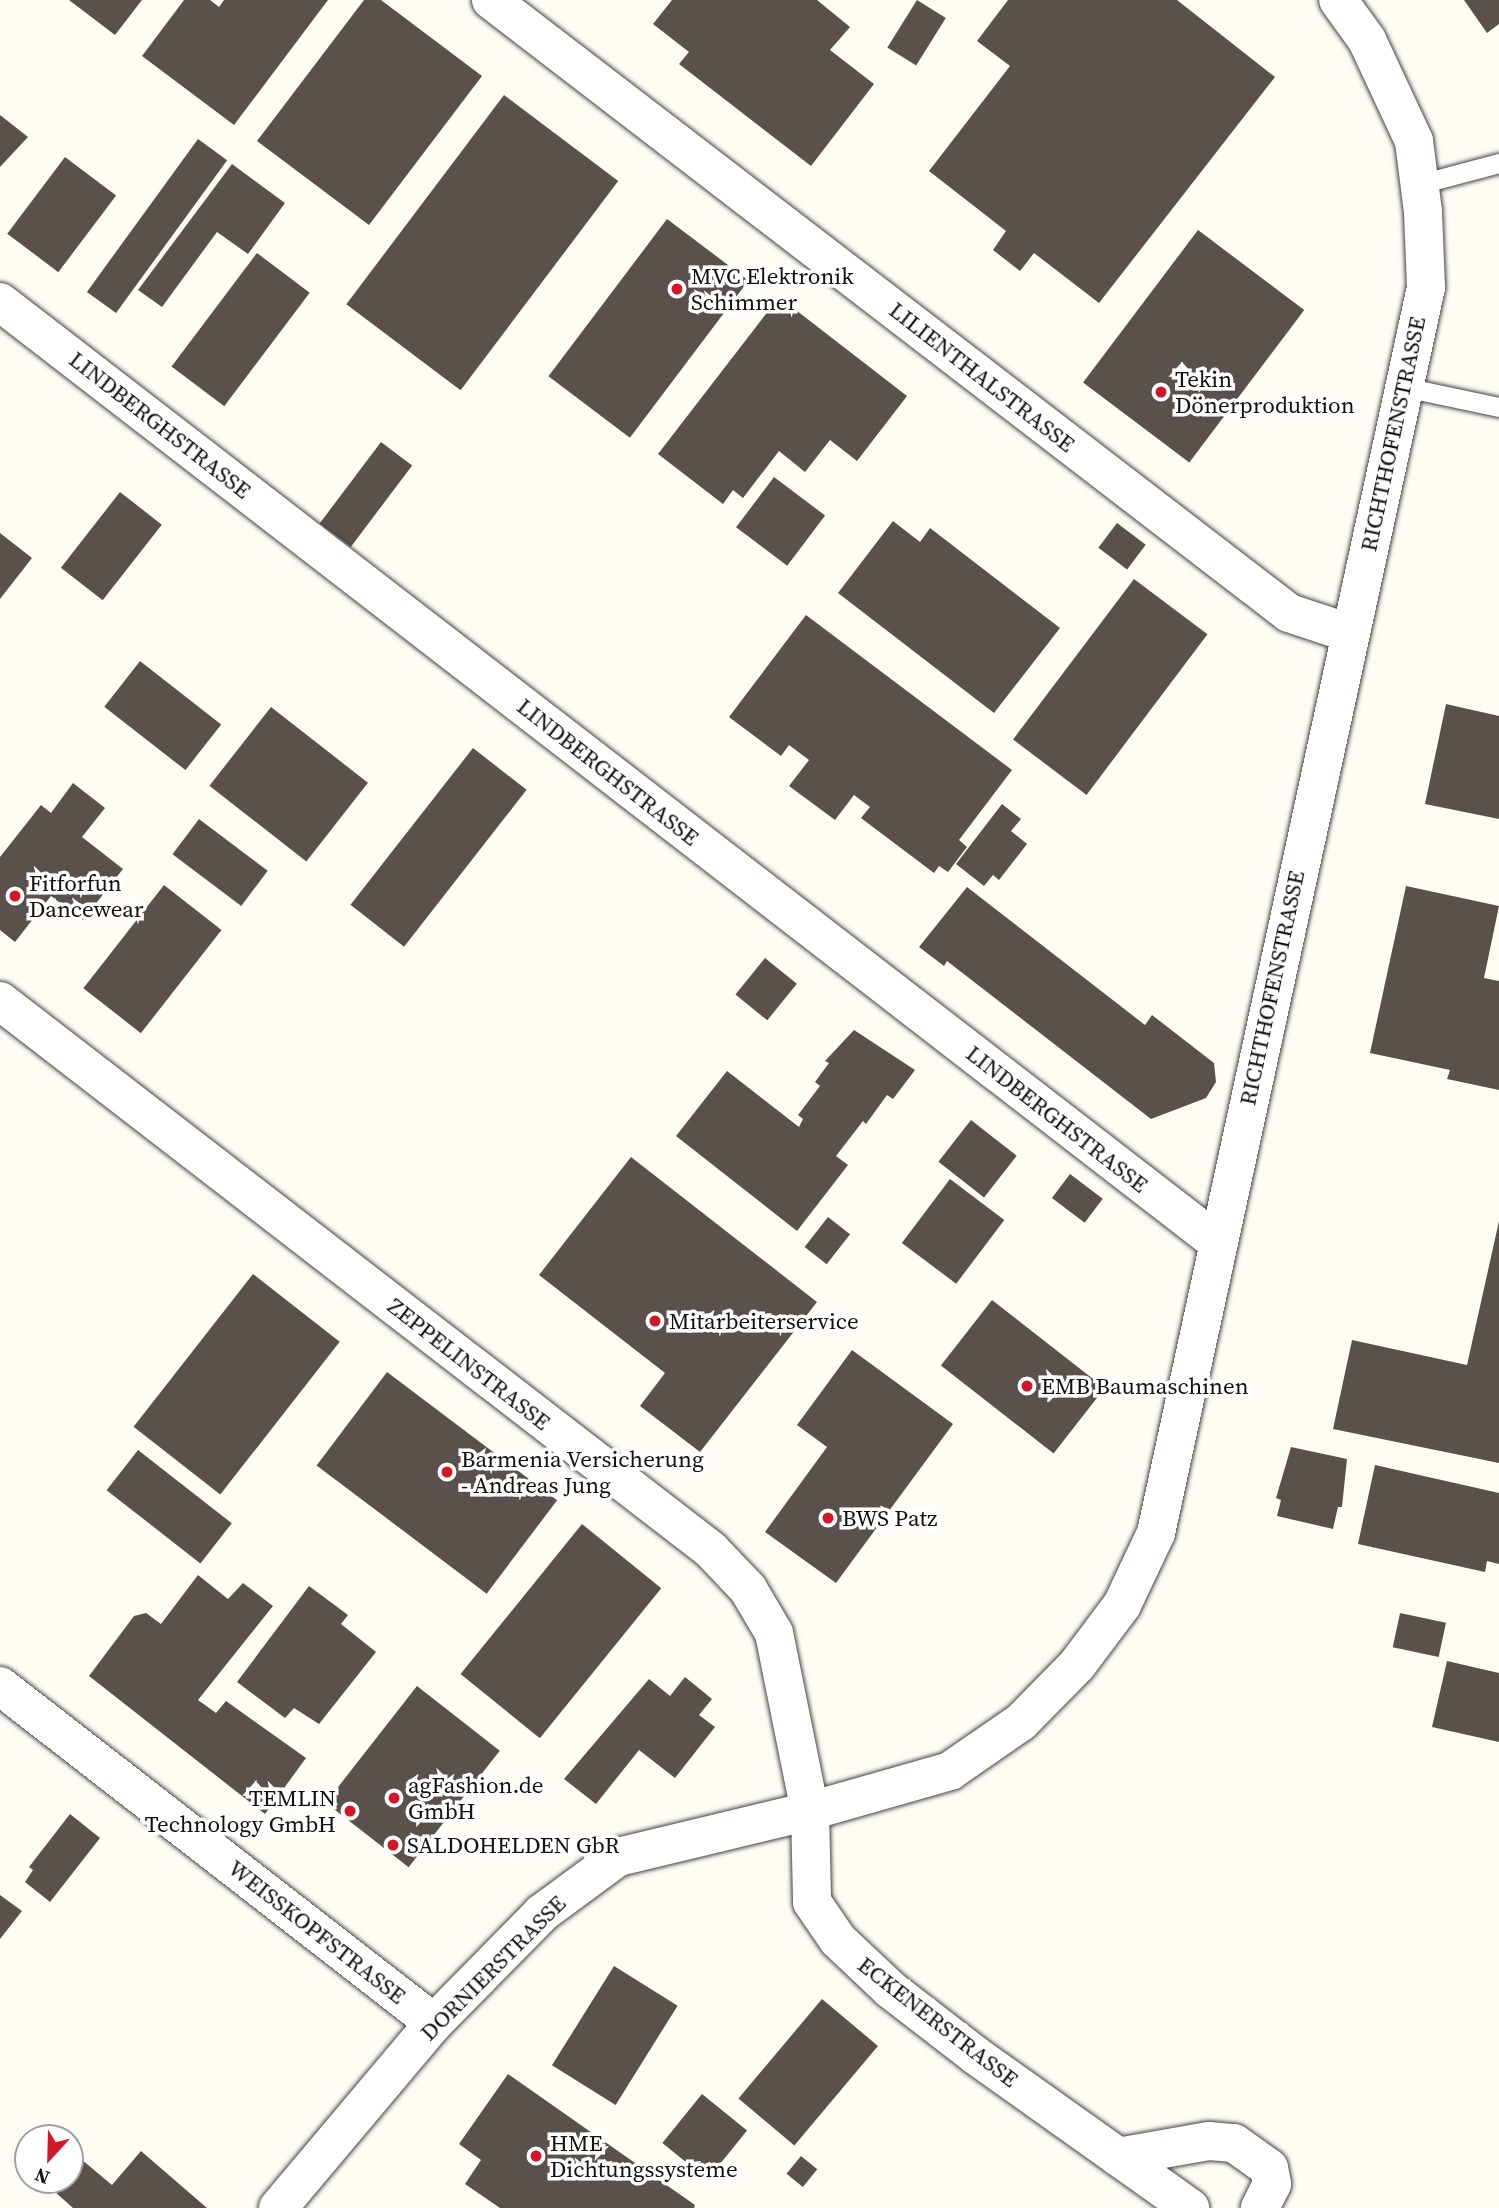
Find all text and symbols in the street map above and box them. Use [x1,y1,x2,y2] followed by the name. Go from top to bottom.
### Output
[691,262,854,316] place label: MVC Elektronik Schimmer
[669,281,685,297] marker: MVC Elektronik Schimmer
[884,296,1080,458] street label: LILIENTHALSTRASSE
[1355,314,1431,554] street label: RICHTHOFENSTRASSE
[64,346,256,504] street label: LINDBERGHSTRASSE
[1175,365,1355,419] place label: Tekin Dönerproduktion
[1153,384,1169,400] marker: Tekin Dönerproduktion
[512,693,704,851] street label: LINDBERGHSTRASSE
[1234,868,1310,1108] street label: RICHTHOFENSTRASSE
[29,869,144,923] place label: Fitforfun Dancewear
[7,888,23,904] marker: Fitforfun Dancewear
[961,1040,1153,1198] street label: LINDBERGHSTRASSE
[382,1292,556,1436] street label: ZEPPELINSTRASSE
[669,1307,859,1335] place label: Mitarbeiterservice
[647,1313,663,1329] marker: Mitarbeiterservice
[1041,1372,1249,1400] place label: EMB Baumaschinen
[1019,1378,1035,1394] marker: EMB Baumaschinen
[461,1445,705,1499] place label: Barmenia Versicherung - Andreas Jung
[439,1464,455,1480] marker: Barmenia Versicherung - Andreas Jung
[842,1504,938,1532] place label: BWS Patz
[820,1510,836,1526] marker: BWS Patz
[408,1771,543,1825] place label: agFashion.de GmbH
[145,1784,336,1838] place label: TEMLIN Technology GmbH
[386,1790,402,1806] marker: agFashion.de GmbH
[342,1803,358,1819] marker: TEMLIN Technology GmbH
[407,1831,619,1859] place label: SALDOHELDEN GbR
[385,1837,401,1853] marker: SALDOHELDEN GbR
[223,1854,411,2010] street label: WEISSKOPFSTRASSE
[415,1890,571,2046] street label: DORNIERSTRASSE
[852,1951,1024,2093] street label: ECKENERSTRASSE
[14,2124,84,2194] north arrow
[550,2129,738,2183] place label: HME Dichtungssysteme
[528,2148,544,2164] marker: HME Dichtungssysteme
[31,2162,53,2191] text: N

